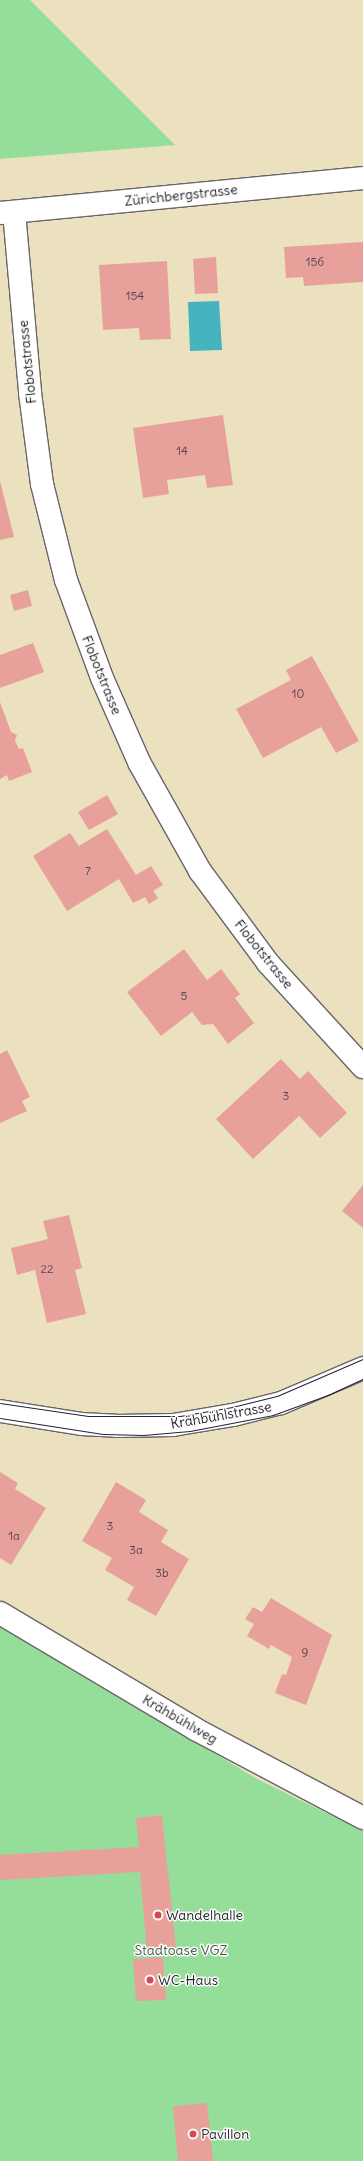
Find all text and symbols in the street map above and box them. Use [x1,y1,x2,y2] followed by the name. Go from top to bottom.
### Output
[124,181,238,209] street label: Zürichbergstrasse
[306,255,324,269] house number: 156
[126,289,144,303] house number: 154
[14,319,40,405] street label: Flobotstrasse
[176,444,188,458] house number: 14
[78,633,126,717] street label: Flobotstrasse
[292,687,304,701] house number: 10
[85,864,91,878] house number: 7
[231,916,297,992] street label: Flobotstrasse
[181,989,187,1003] house number: 5
[283,1089,289,1103] house number: 3
[40,1262,54,1276] house number: 22
[169,1398,273,1432] street label: Krähbühlstrasse
[107,1519,113,1533] house number: 3
[8,1529,20,1543] house number: 1a
[129,1543,143,1557] house number: 3a
[155,1566,169,1580] house number: 3b
[302,1646,308,1660] house number: 9
[140,1691,220,1747] street label: Krähbühlweg
[166,1907,243,1923] place label: Wandelhalle
[153,1910,163,1920] marker: Wandelhalle
[135,1942,227,1958] park label: Stadtoase VGZ
[158,1972,218,1988] place label: WC-Haus
[145,1975,155,1985] marker: WC-Haus
[201,2126,249,2142] place label: Pavillon
[188,2129,198,2139] marker: Pavillon

